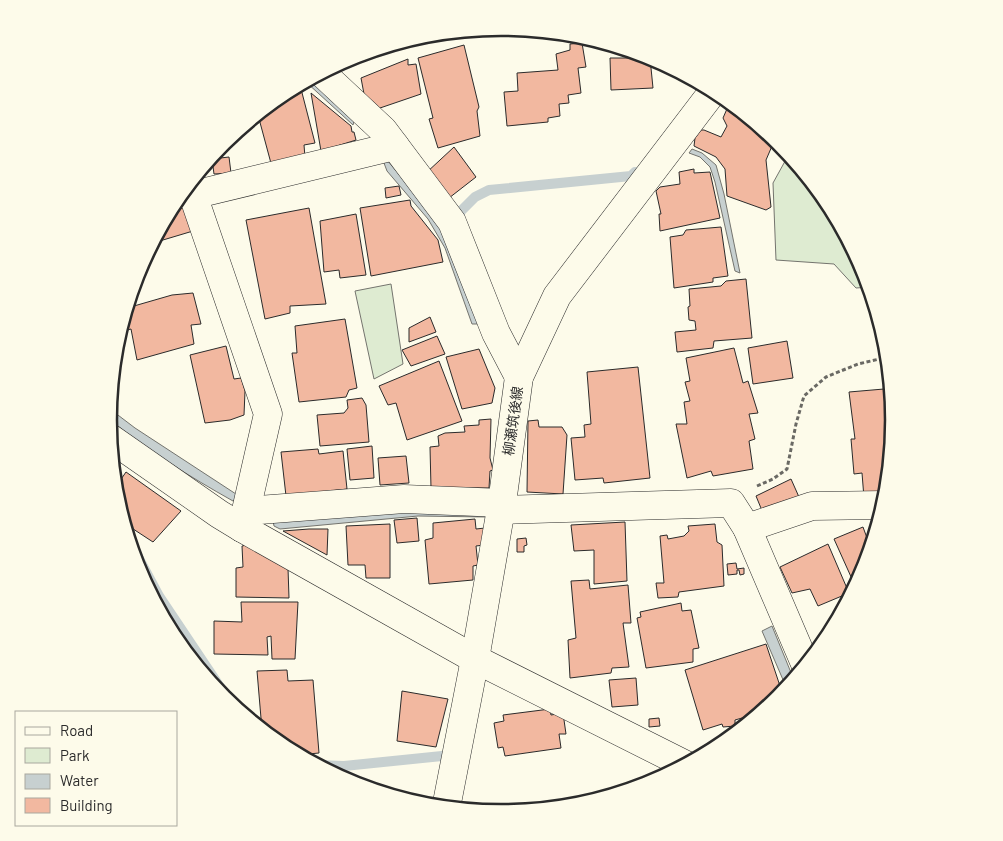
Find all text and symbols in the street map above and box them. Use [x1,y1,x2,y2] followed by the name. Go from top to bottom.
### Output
[499,385,526,457] street label: 柳瀬筑後線
[15,711,178,826] legend
[60,721,93,739] text: Road
[60,746,90,764] text: Park
[60,771,99,789] text: Water
[60,796,113,814] text: Building

